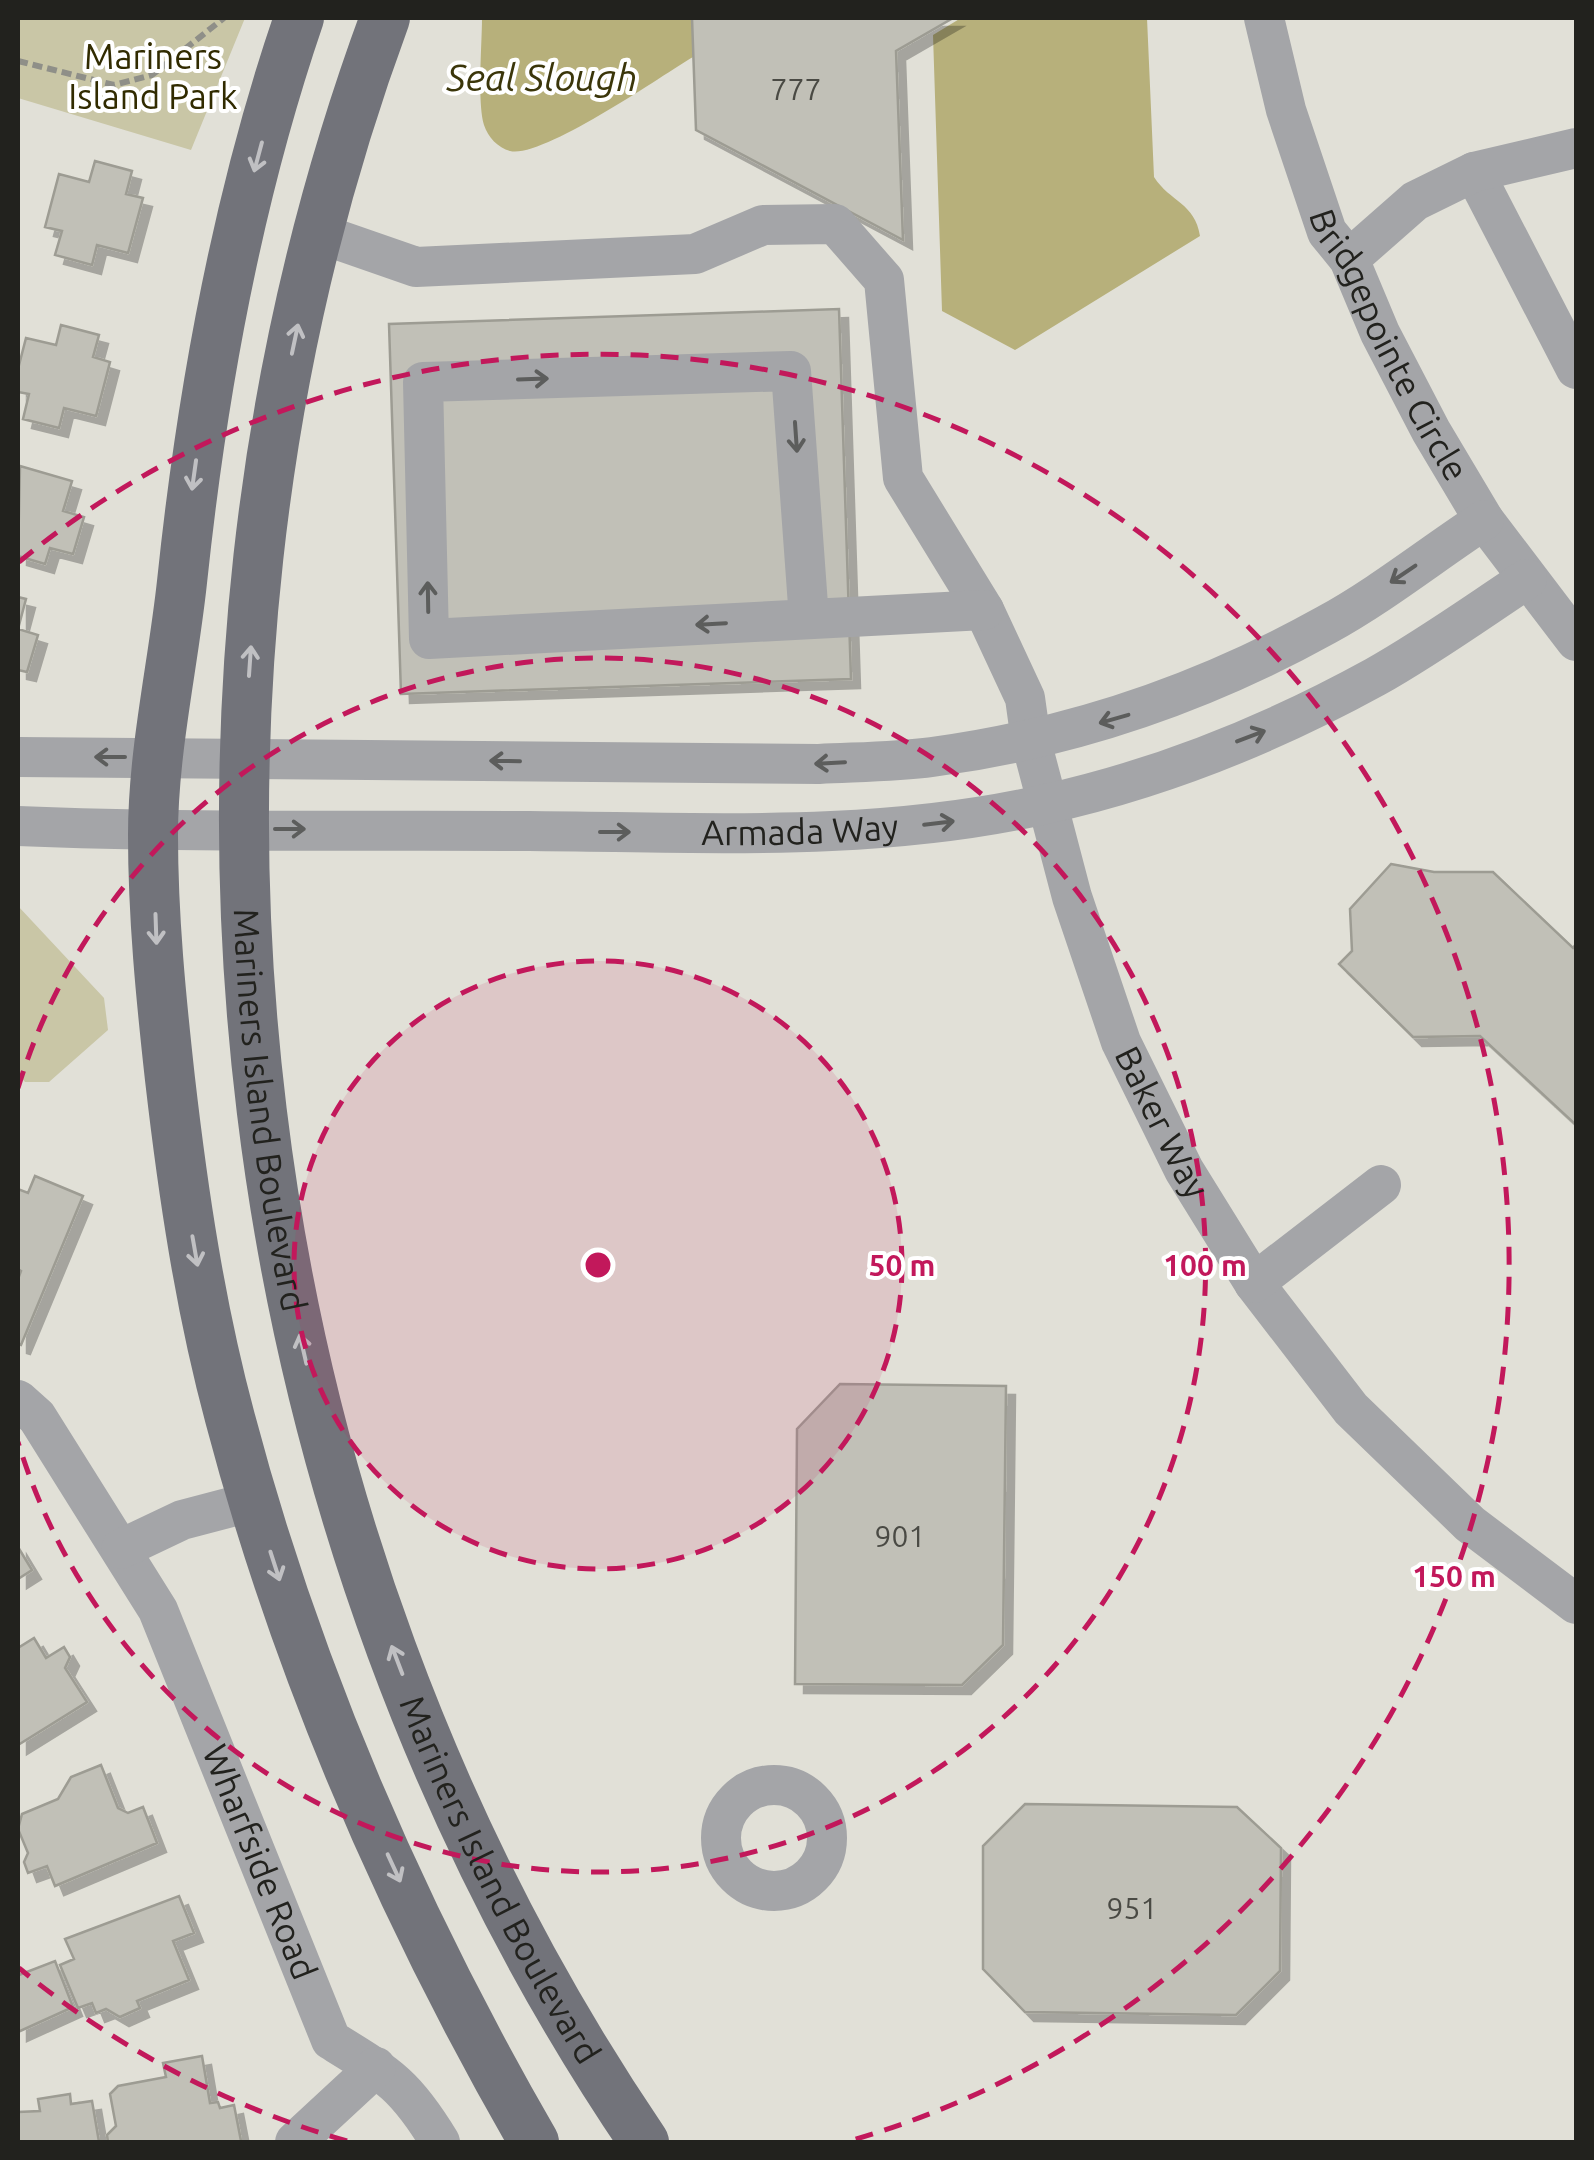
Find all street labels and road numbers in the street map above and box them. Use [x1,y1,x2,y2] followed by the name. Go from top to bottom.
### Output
[1302,204,1477,487] street label: Bridgepointe Circle
[701,806,900,852] street label: Armada Way
[227,908,315,1315] street label: Mariners Island Boulevard
[1107,1040,1217,1205] street label: Baker Way
[392,1690,609,2070] street label: Mariners Island Boulevard
[195,1739,325,1985] street label: Wharfside Road

